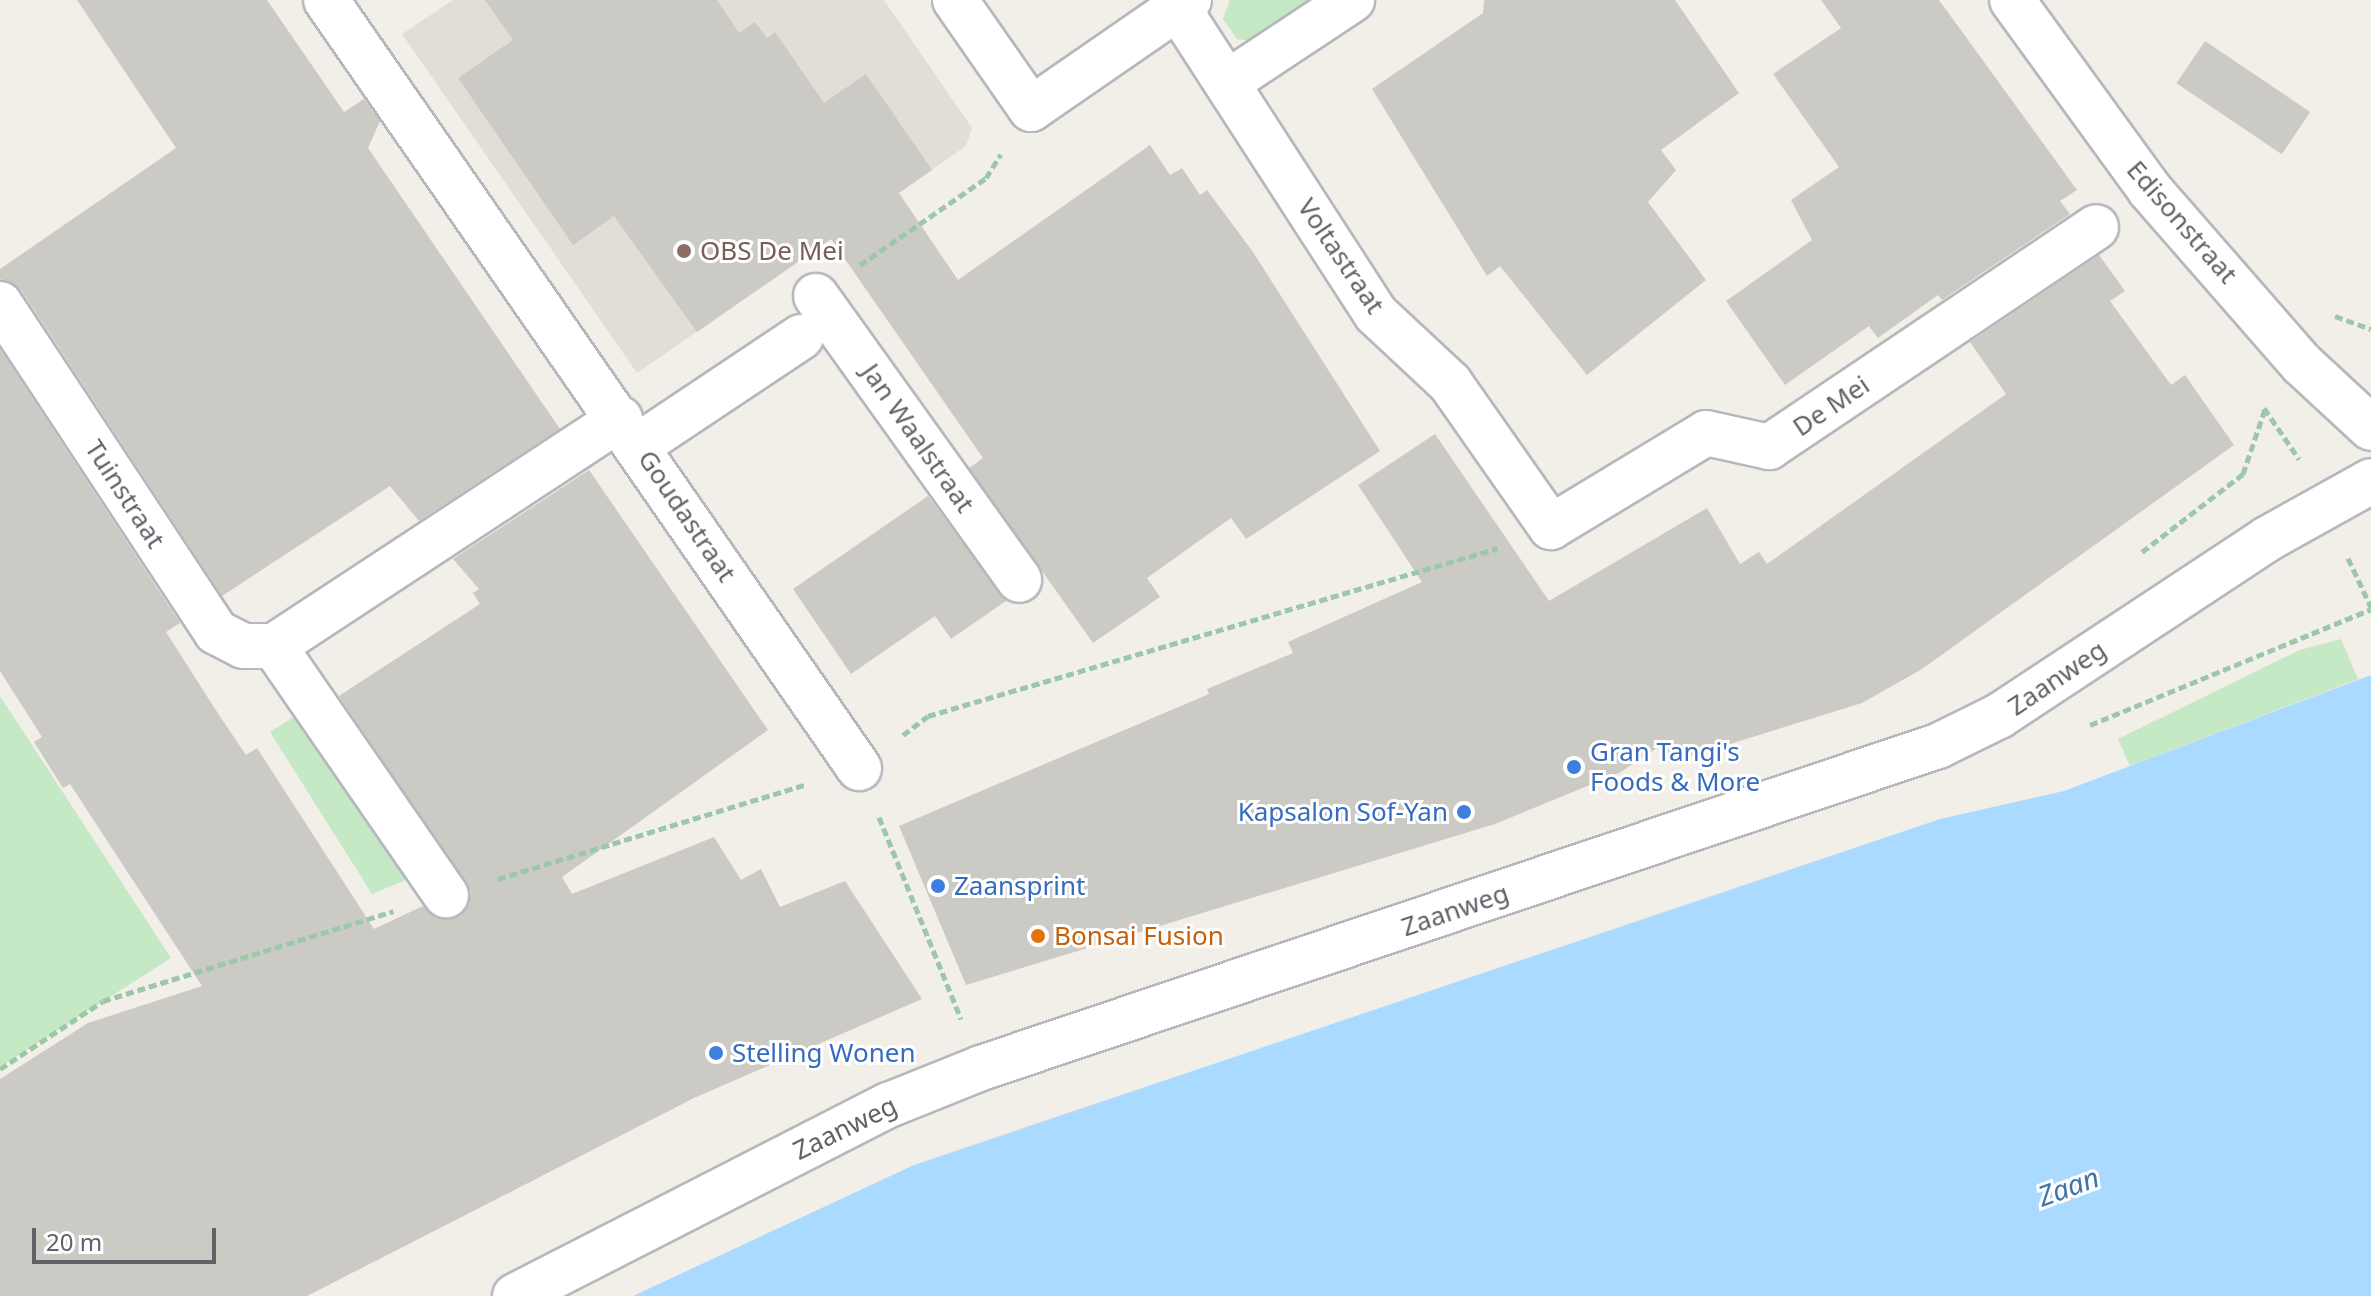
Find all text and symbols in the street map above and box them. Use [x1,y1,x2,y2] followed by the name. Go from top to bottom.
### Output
[2120,154,2244,290] street label: Edisonstraat
[1291,193,1391,319] street label: Voltastraat
[700,235,844,267] place label: OBS De Mei
[675,242,693,260] marker: OBS De Mei
[855,358,981,518] street label: Jan Waalstraat
[1787,369,1875,443] street label: De Mei
[79,434,171,554] street label: Tuinstraat
[632,444,742,588] street label: Goudastraat
[2002,634,2112,722] street label: Zaanweg
[1590,736,1760,798] place label: Gran Tangi's Foods & More
[1565,758,1583,776] marker: Gran Tangi's Foods & More
[1238,796,1448,828] place label: Kapsalon Sof-Yan
[1455,803,1473,821] marker: Kapsalon Sof-Yan
[954,870,1085,902] place label: Zaansprint
[929,877,947,895] marker: Zaansprint
[1397,877,1513,943] street label: Zaanweg
[1054,920,1224,952] place label: Bonsai Fusion
[1029,927,1047,945] marker: Bonsai Fusion
[732,1037,915,1069] place label: Stelling Wonen
[707,1044,725,1062] marker: Stelling Wonen
[788,1090,902,1166] street label: Zaanweg
[2033,1159,2103,1213] water label: Zaan
[36,1212,220,1262] scale bar
[46,1225,102,1258] text: 20 m

